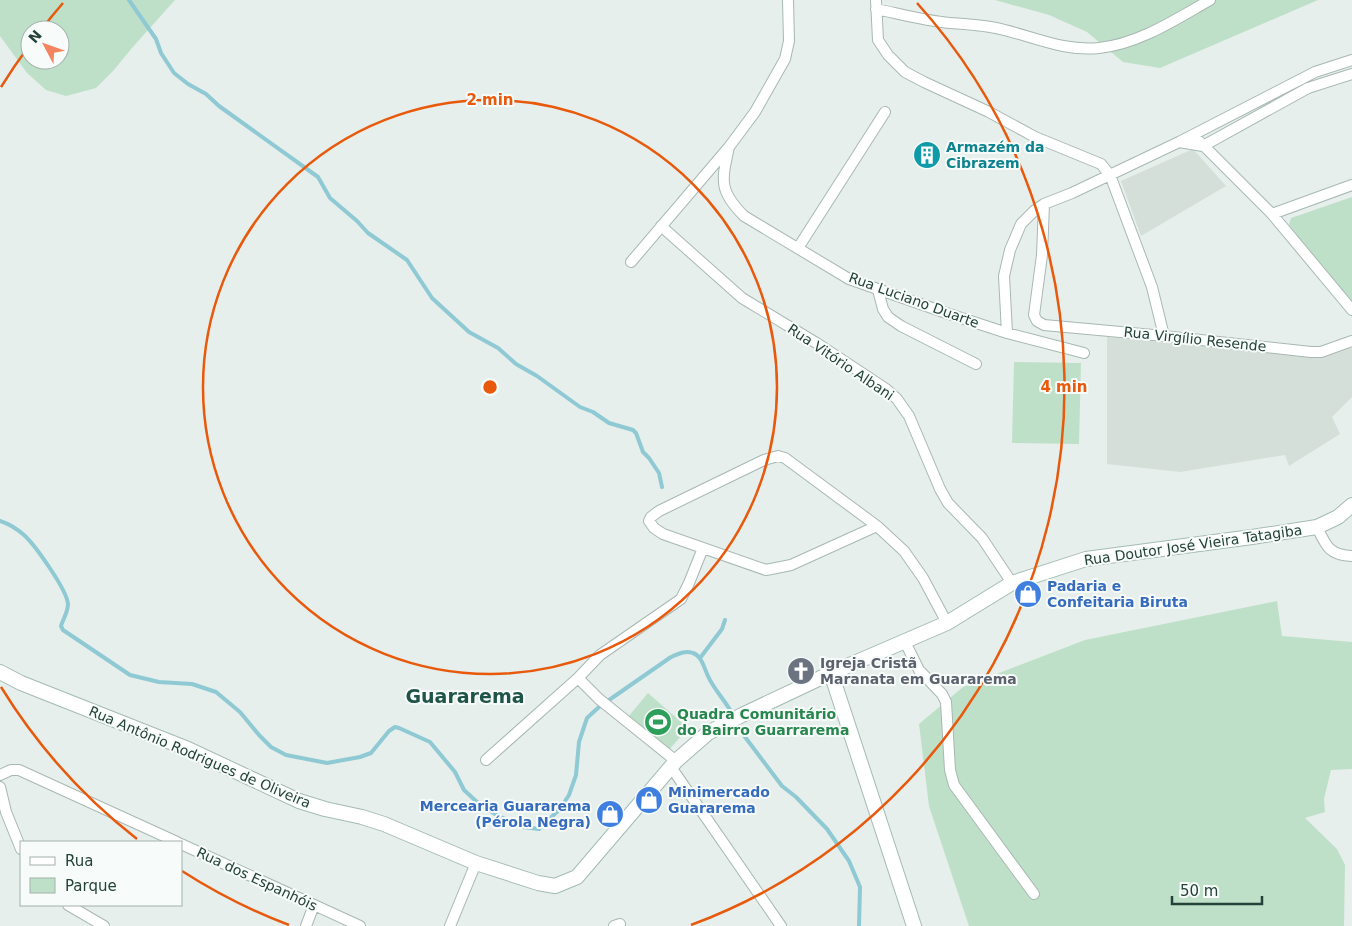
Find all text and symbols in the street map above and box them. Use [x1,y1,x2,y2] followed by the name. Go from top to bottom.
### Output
[20,20,70,70] north arrow
[25,27,45,46] text: N
[466,91,514,109] text: 2 min
[946,139,1044,171] place label: Armazém da Cibrazem
[912,140,942,170] building icon: Armazém da Cibrazem
[847,269,981,331] street label: Rua Luciano Duarte
[785,321,897,403] street label: Rua Vitório Albani
[1123,324,1267,354] street label: Rua Virgílio Resende
[481,378,499,396] centre of rings
[1040,378,1088,396] text: 4 min
[1083,522,1303,568] street label: Rua Doutor José Vieira Tatagiba
[1047,578,1188,610] place label: Padaria e Confeitaria Biruta
[1013,579,1043,609] shop icon: Padaria e Confeitaria Biruta
[820,655,1017,687] place label: Igreja Cristã Maranata em Guararema
[786,656,816,686] church icon: Igreja Cristã Maranata em Guararema
[405,685,525,707] district label: Guararema
[87,703,313,811] street label: Rua Antônio Rodrigues de Oliveira
[677,706,849,738] place label: Quadra Comunitário do Bairro Guarrarema
[643,707,673,737] sports icon: Quadra Comunitário do Bairro Guarrarema
[668,784,770,816] place label: Minimercado Guararema
[634,785,664,815] shop icon: Minimercado Guararema
[420,798,591,830] place label: Mercearia Guararema (Pérola Negra)
[595,799,625,829] shop icon: Mercearia Guararema (Pérola Negra)
[20,841,182,906] legend
[194,844,320,914] street label: Rua dos Espanhóis
[65,852,93,870] text: Rua
[1172,874,1262,906] scale bar
[65,877,117,895] text: Parque
[1180,882,1218,900] text: 50 m

